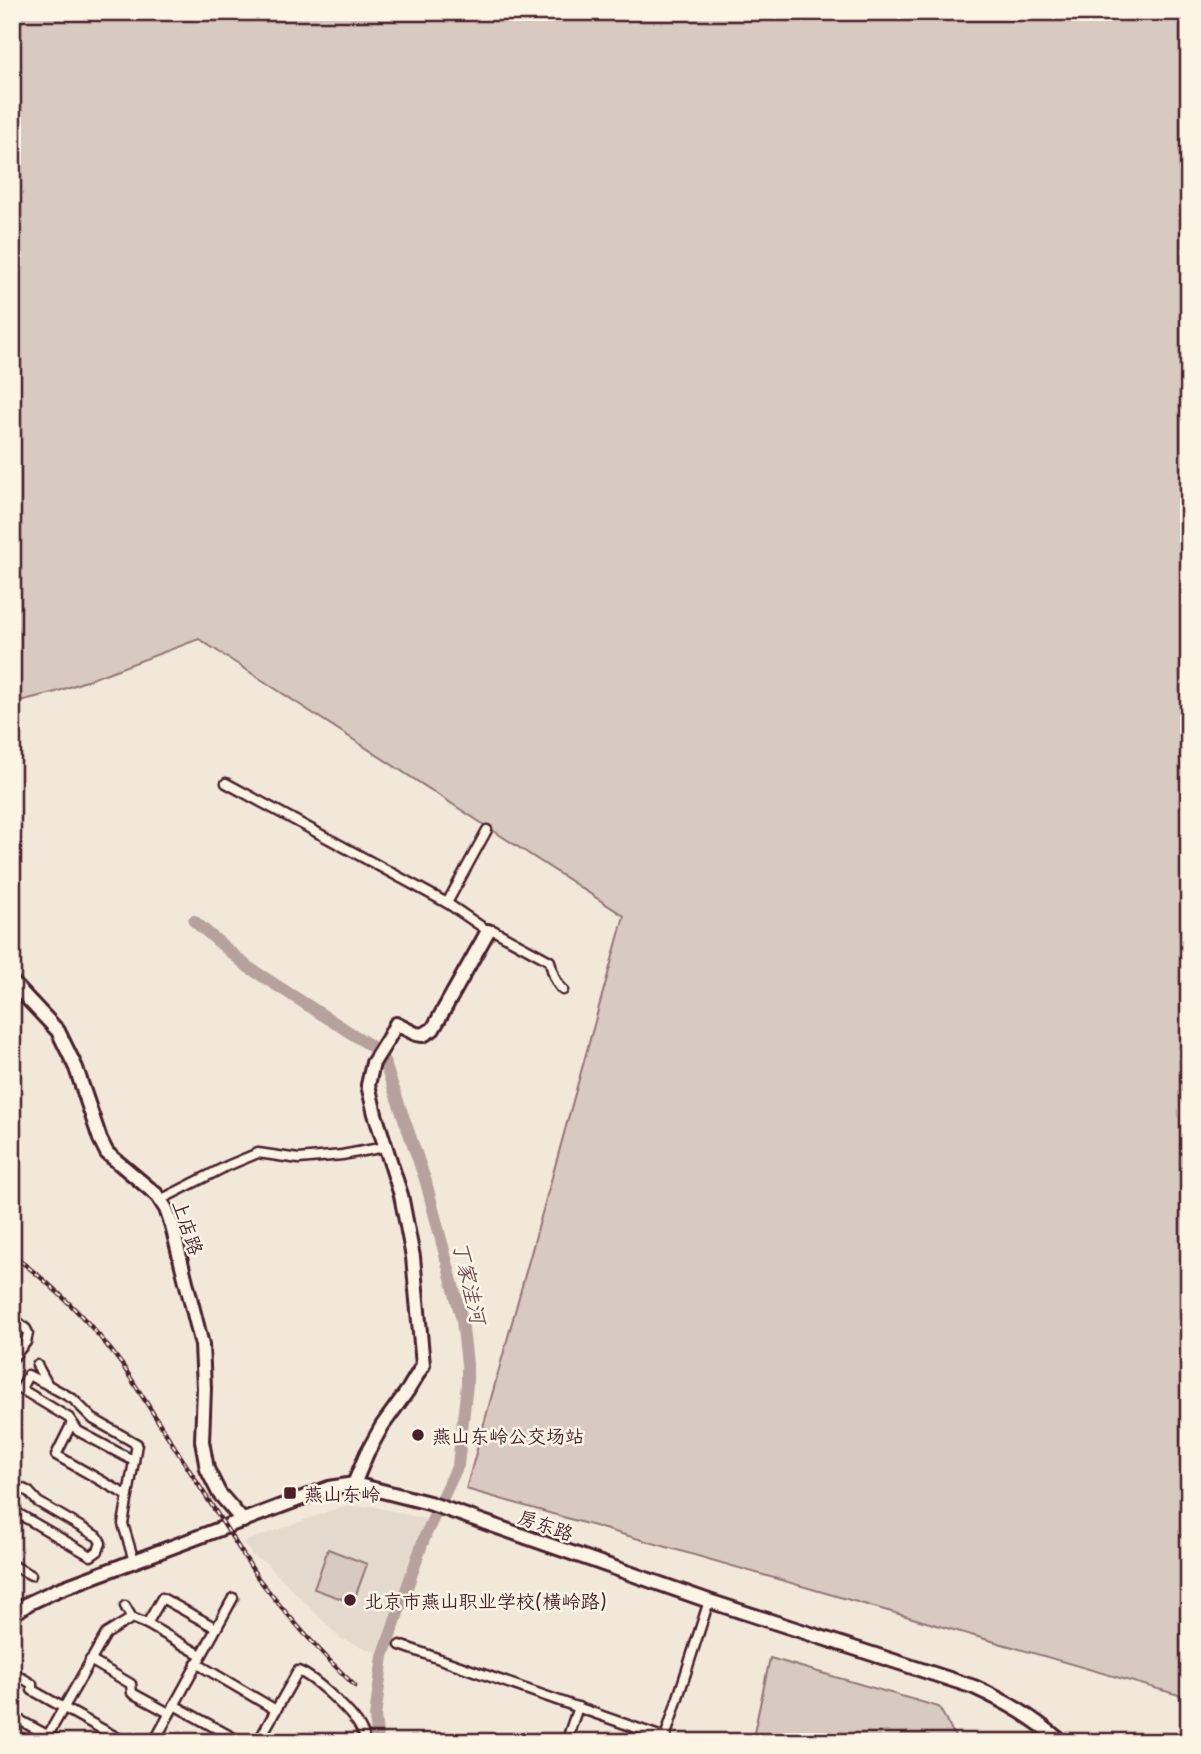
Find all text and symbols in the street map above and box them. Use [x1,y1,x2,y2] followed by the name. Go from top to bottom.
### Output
[166,1195,212,1259] street label: 上店路
[446,1237,497,1329] water label: 丁家洼河
[432,1421,584,1449] place label: 燕山东岭公交场站
[410,1427,426,1443] marker: 燕山东岭公交场站
[304,1479,380,1507] place label: 燕山东岭
[282,1485,298,1501] marker: 燕山东岭
[514,1501,578,1547] street label: 房东路
[364,1586,607,1614] place label: 北京市燕山职业学校(横岭路)
[342,1592,358,1608] marker: 北京市燕山职业学校(横岭路)

